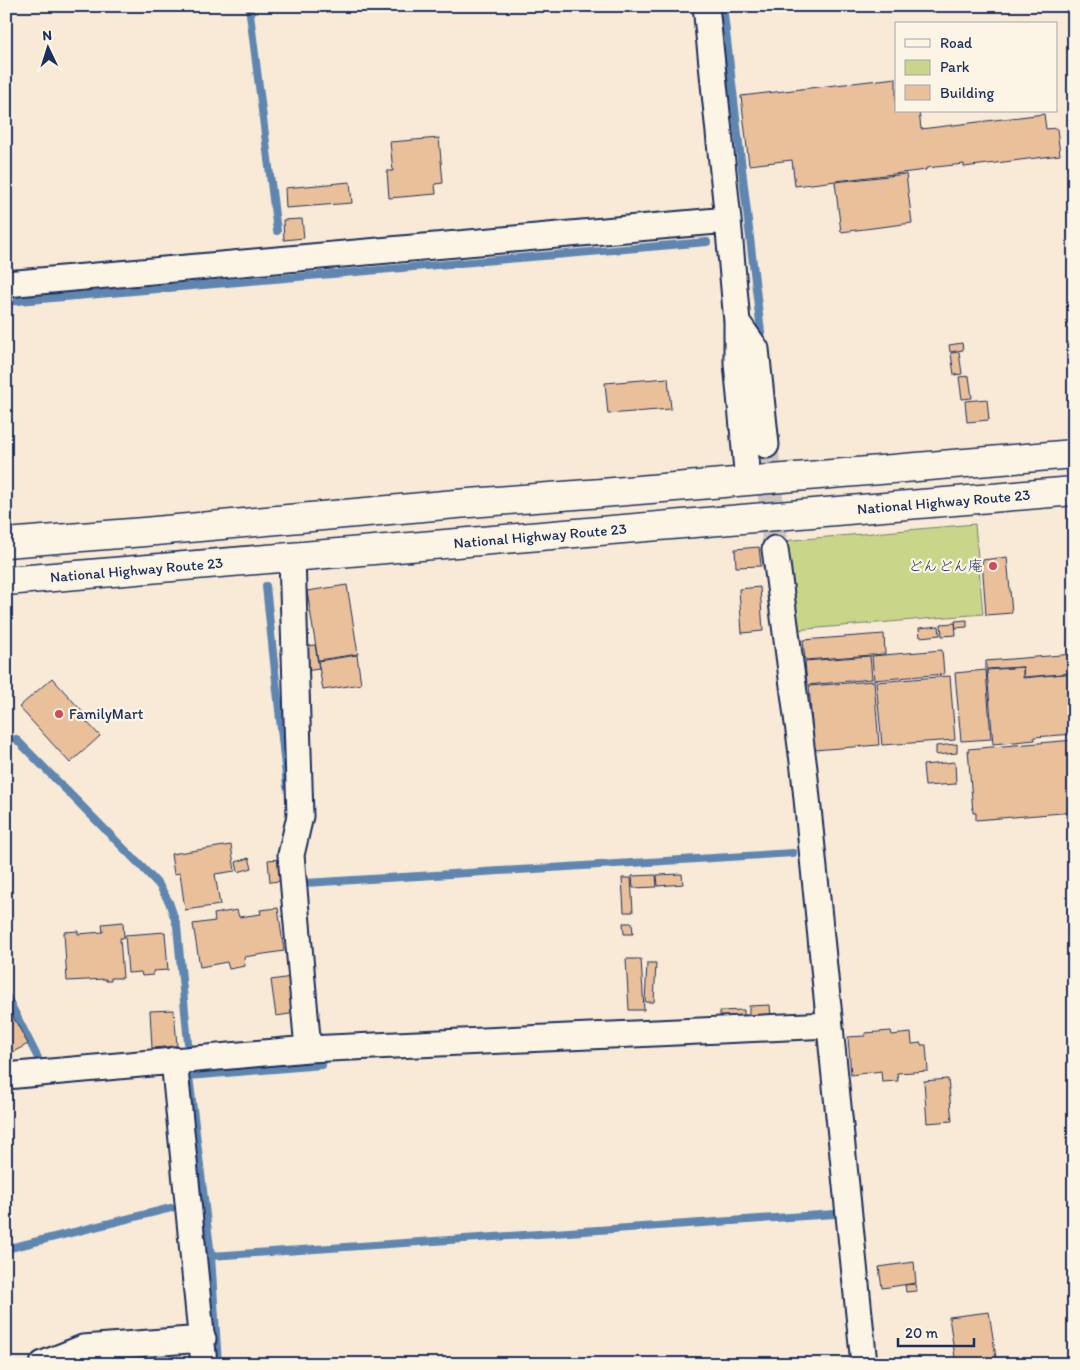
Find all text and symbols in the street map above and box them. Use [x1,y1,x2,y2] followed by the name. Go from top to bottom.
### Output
[22,22,72,72] north arrow
[895,22,1058,112] legend
[42,27,52,44] text: N
[940,34,973,52] text: Road
[940,58,970,76] text: Park
[940,84,994,102] text: Building
[856,486,1031,518] street label: National Highway Route 23
[453,520,627,552] street label: National Highway Route 23
[49,554,224,586] street label: National Highway Route 23
[907,557,983,575] place label: どんどん庵
[987,560,999,572] marker: どんどん庵
[69,705,144,723] place label: FamilyMart
[53,708,65,720] marker: FamilyMart
[898,1315,974,1347] scale bar
[905,1324,939,1342] text: 20 m

